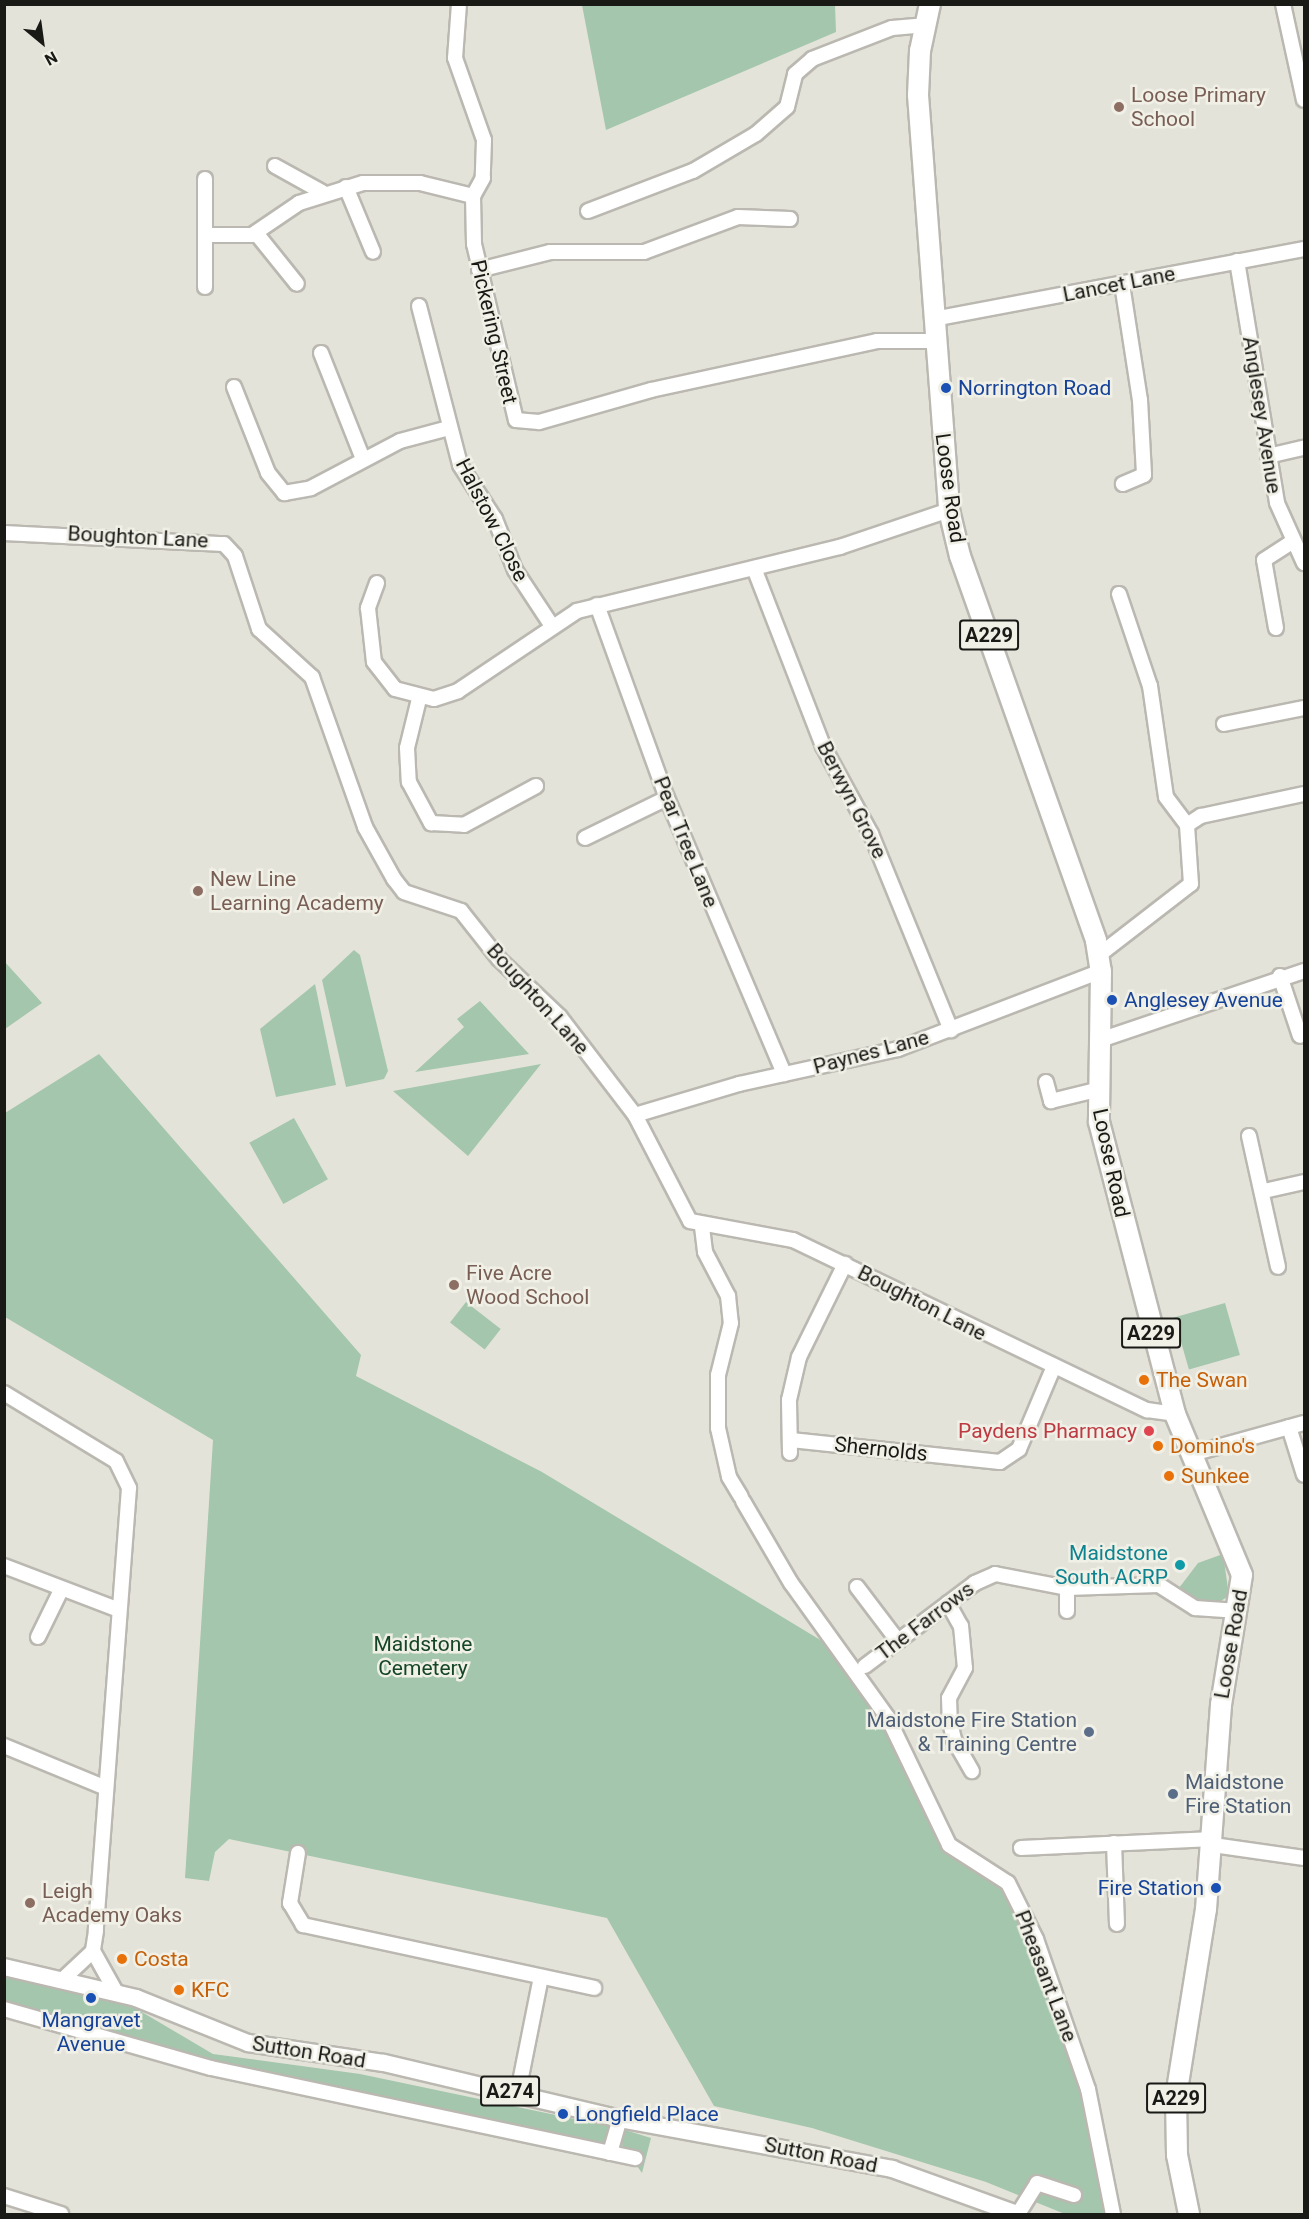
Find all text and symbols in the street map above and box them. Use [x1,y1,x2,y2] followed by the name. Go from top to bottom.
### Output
[12,12,72,72] north arrow
[41,47,61,69] text: N
[1131,82,1266,132] place label: Loose Primary School
[1112,100,1126,114] marker: Loose Primary School
[465,257,523,407] street label: Pickering Street
[1061,261,1177,307] street label: Lancet Lane
[1237,335,1287,495] street label: Anglesey Avenue
[958,375,1111,401] place label: Norrington Road
[939,381,953,395] marker: Norrington Road
[930,431,970,545] street label: Loose Road
[450,454,534,586] street label: Halstow Close
[67,521,209,553] street label: Boughton Lane
[959,618,1019,652] road number: A229
[812,737,892,863] street label: Berwyn Grove
[648,773,724,911] street label: Pear Tree Lane
[210,866,384,916] place label: New Line Learning Academy
[191,884,205,898] marker: New Line Learning Academy
[481,938,595,1060] street label: Boughton Lane
[1124,987,1283,1013] place label: Anglesey Avenue
[1105,993,1119,1007] marker: Anglesey Avenue
[810,1024,932,1080] street label: Paynes Lane
[1087,1106,1135,1220] street label: Loose Road
[466,1260,589,1310] place label: Five Acre Wood School
[854,1260,990,1346] street label: Boughton Lane
[447,1278,461,1292] marker: Five Acre Wood School
[1121,1316,1181,1350] road number: A229
[1156,1367,1248,1393] place label: The Swan
[1137,1373,1151,1387] marker: The Swan
[958,1418,1137,1444] place label: Paydens Pharmacy
[1142,1424,1156,1438] marker: Paydens Pharmacy
[833,1432,929,1466] street label: Shernolds
[1170,1433,1255,1459] place label: Domino's
[1151,1439,1165,1453] marker: Domino's
[1181,1463,1249,1489] place label: Sunkee
[1162,1469,1176,1483] marker: Sunkee
[1055,1540,1168,1590] place label: Maidstone South ACRP
[1173,1558,1187,1572] marker: Maidstone South ACRP
[871,1576,979,1666] street label: The Farrows
[1209,1587,1253,1701] street label: Loose Road
[374,1631,472,1681] park label: Maidstone Cemetery
[867,1707,1077,1757] place label: Maidstone Fire Station & Training Centre
[1082,1725,1096,1739] marker: Maidstone Fire Station & Training Centre
[1185,1769,1291,1819] place label: Maidstone Fire Station
[1166,1787,1180,1801] marker: Maidstone Fire Station
[1098,1875,1204,1901] place label: Fire Station
[42,1878,182,1928] place label: Leigh Academy Oaks
[1209,1881,1223,1895] marker: Fire Station
[23,1896,37,1910] marker: Leigh Academy Oaks
[1009,1907,1083,2045] street label: Pheasant Lane
[134,1946,189,1972] place label: Costa
[115,1952,129,1966] marker: Costa
[191,1977,229,2003] place label: KFC
[172,1983,186,1997] marker: KFC
[84,1991,98,2005] marker: Mangravet Avenue
[41,2007,141,2057] place label: Mangravet Avenue
[250,2031,368,2073] street label: Sutton Road
[480,2074,540,2108] road number: A274
[1146,2081,1206,2115] road number: A229
[575,2101,719,2127] place label: Longfield Place
[556,2107,570,2121] marker: Longfield Place
[762,2132,880,2178] street label: Sutton Road

